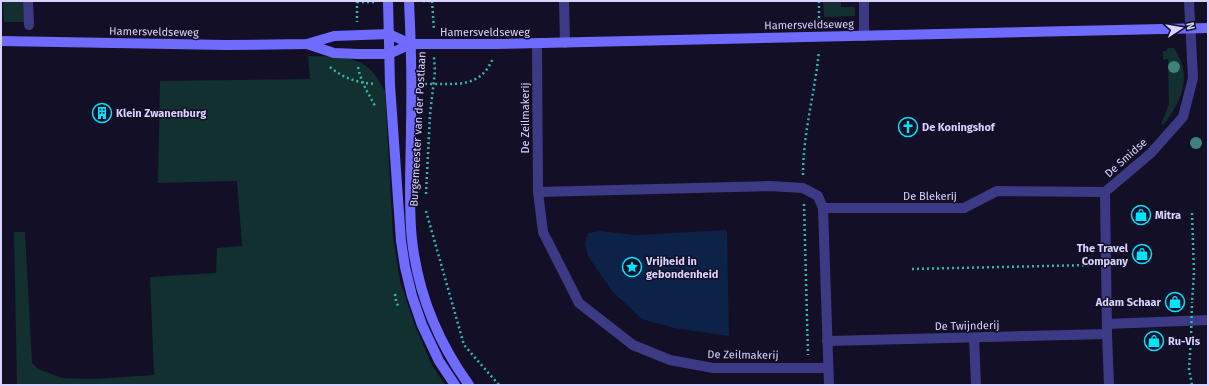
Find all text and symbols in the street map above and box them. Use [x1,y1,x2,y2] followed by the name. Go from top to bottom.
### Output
[1161,8,1201,48] north arrow
[764,18,854,32] street label: Hamersveldseweg
[1183,21,1197,31] text: N
[109,25,199,39] street label: Hamersveldseweg
[440,26,530,39] street label: Hamersveldseweg
[407,51,429,207] street label: Burgemeester van der Postlaan
[519,82,532,154] street label: De Zeilmakerij
[91,102,113,124] building icon: Klein Zwanenburg
[116,107,207,120] place label: Klein Zwanenburg
[897,116,919,138] church icon: De Koningshof
[922,121,996,134] place label: De Koningshof
[1102,136,1150,180] street label: De Smidse
[903,190,957,203] street label: De Blekerij
[1130,204,1152,226] shop icon: Mitra
[1155,209,1181,222] place label: Mitra
[1077,242,1129,268] place label: The Travel Company
[1131,243,1153,265] shop icon: The Travel Company
[645,255,718,281] place label: Vrijheid in gebondenheid
[621,256,643,278] place icon: Vrijheid in gebondenheid
[1164,291,1186,313] shop icon: Adam Schaar
[1095,296,1162,309] place label: Adam Schaar
[934,319,1000,333] street label: De Twijnderij
[1143,330,1165,352] shop icon: Ru-Vis
[1168,335,1201,348] place label: Ru-Vis
[707,348,779,362] street label: De Zeilmakerij

